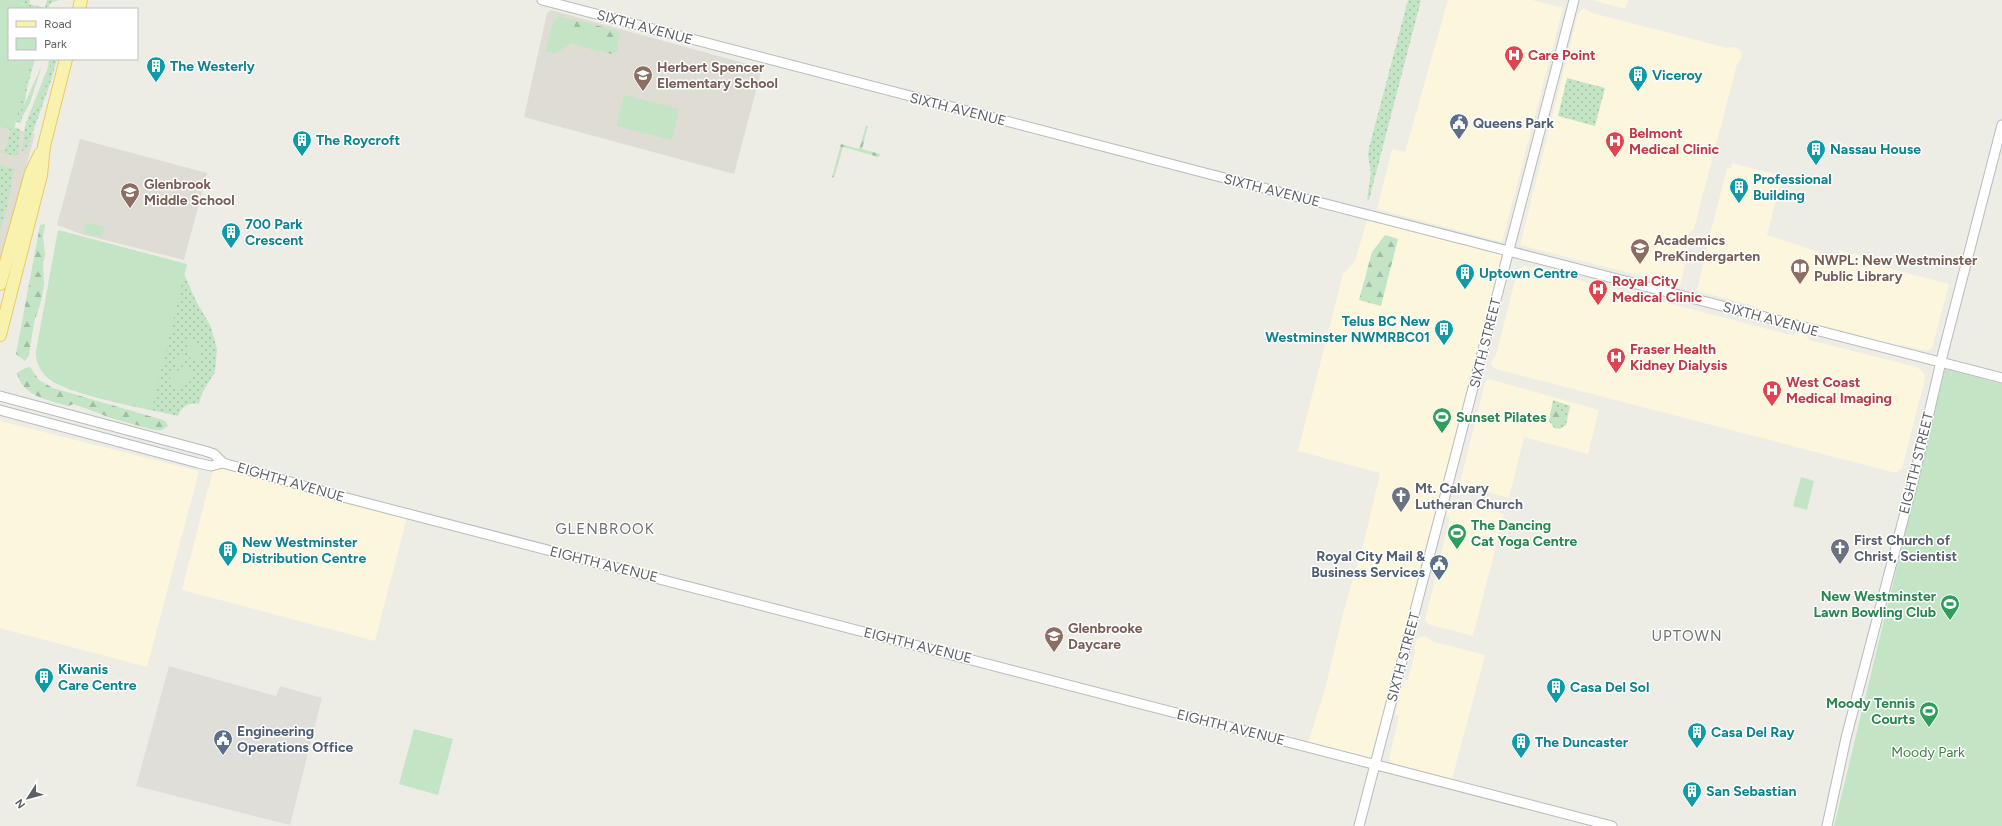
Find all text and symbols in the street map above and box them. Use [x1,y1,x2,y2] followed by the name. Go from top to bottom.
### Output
[595,7,695,48] street label: SIXTH AVENUE
[8,8,138,60] legend
[44,17,72,31] text: Road
[44,37,67,51] text: Park
[1503,44,1525,72] hospital icon: Care Point
[1528,47,1596,64] place label: Care Point
[145,55,167,83] building icon: The Westerly
[170,58,256,75] place label: The Westerly
[657,59,778,92] place label: Herbert Spencer Elementary School
[632,64,654,92] school or university icon: Herbert Spencer Elementary School
[1627,64,1649,92] building icon: Viceroy
[1652,67,1703,84] place label: Viceroy
[908,89,1008,130] street label: SIXTH AVENUE
[1448,112,1470,140] public building icon: Queens Park
[1473,115,1554,132] place label: Queens Park
[1629,125,1720,158] place label: Belmont Medical Clinic
[291,129,313,157] building icon: The Roycroft
[1604,130,1626,158] hospital icon: Belmont Medical Clinic
[316,132,401,149] place label: The Roycroft
[1805,138,1827,166] building icon: Nassau House
[1830,141,1921,158] place label: Nassau House
[1222,170,1322,211] street label: SIXTH AVENUE
[1753,171,1832,204] place label: Professional Building
[144,176,235,209] place label: Glenbrook Middle School
[1728,176,1750,204] building icon: Professional Building
[119,181,141,209] school or university icon: Glenbrook Middle School
[245,216,304,249] place label: 700 Park Crescent
[220,221,242,249] building icon: 700 Park Crescent
[1654,232,1760,265] place label: Academics PreKindergarten
[1629,237,1651,265] school or university icon: Academics PreKindergarten
[1814,252,1978,285] place label: NWPL: New Westminster Public Library
[1789,257,1811,285] library icon: NWPL: New Westminster Public Library
[1454,262,1476,290] building icon: Uptown Centre
[1479,265,1578,282] place label: Uptown Centre
[1612,273,1703,306] place label: Royal City Medical Clinic
[1587,278,1609,306] hospital icon: Royal City Medical Clinic
[1466,296,1505,390] street label: SIXTH STREET
[1721,299,1821,340] street label: SIXTH AVENUE
[1265,313,1430,346] place label: Telus BC New Westminster NWMRBC01
[1433,318,1455,346] building icon: Telus BC New Westminster NWMRBC01
[1630,341,1728,374] place label: Fraser Health Kidney Dialysis
[1605,346,1627,374] hospital icon: Fraser Health Kidney Dialysis
[1786,374,1892,407] place label: West Coast Medical Imaging
[1761,379,1783,407] hospital icon: West Coast Medical Imaging
[1431,406,1453,434] sports icon: Sunset Pilates
[1456,409,1547,426] place label: Sunset Pilates
[1896,410,1937,516] street label: EIGHTH STREET
[235,459,346,506] street label: EIGHTH AVENUE
[1415,480,1523,513] place label: Mt. Calvary Lutheran Church
[1390,485,1412,513] church icon: Mt. Calvary Lutheran Church
[1471,517,1578,550] place label: The Dancing Cat Yoga Centre
[555,520,655,538] district label: GLENBROOK
[1446,522,1468,550] sports icon: The Dancing Cat Yoga Centre
[1854,532,1958,565] place label: First Church of Christ, Scientist
[242,534,366,567] place label: New Westminster Distribution Centre
[1829,537,1851,565] church icon: First Church of Christ, Scientist
[217,539,239,567] building icon: New Westminster Distribution Centre
[548,543,660,586] street label: EIGHTH AVENUE
[1311,548,1426,581] place label: Royal City Mail & Business Services
[1428,553,1450,581] public building icon: Royal City Mail & Business Services
[1813,588,1937,621] place label: New Westminster Lawn Bowling Club
[1939,593,1961,621] sports icon: New Westminster Lawn Bowling Club
[1383,610,1424,704] street label: SIXTH STREET
[1068,620,1143,653] place label: Glenbrooke Daycare
[862,624,974,667] street label: EIGHTH AVENUE
[1043,625,1065,653] school or university icon: Glenbrooke Daycare
[1651,627,1723,645] district label: UPTOWN
[58,661,137,694] place label: Kiwanis Care Centre
[33,666,55,694] building icon: Kiwanis Care Centre
[1545,676,1567,704] building icon: Casa Del Sol
[1570,679,1649,696] place label: Casa Del Sol
[1826,695,1915,728] place label: Moody Tennis Courts
[1918,700,1940,728] sports icon: Moody Tennis Courts
[1175,706,1287,749] street label: EIGHTH AVENUE
[1686,721,1708,749] building icon: Casa Del Ray
[237,723,354,756] place label: Engineering Operations Office
[1711,724,1796,741] place label: Casa Del Ray
[212,728,234,756] public building icon: Engineering Operations Office
[1510,731,1532,759] building icon: The Duncaster
[1535,734,1629,751] place label: The Duncaster
[1891,744,1965,761] park label: Moody Park
[8,778,48,818] north arrow
[1681,780,1703,808] building icon: San Sebastian
[1706,783,1797,800] place label: San Sebastian
[13,796,28,811] text: N

